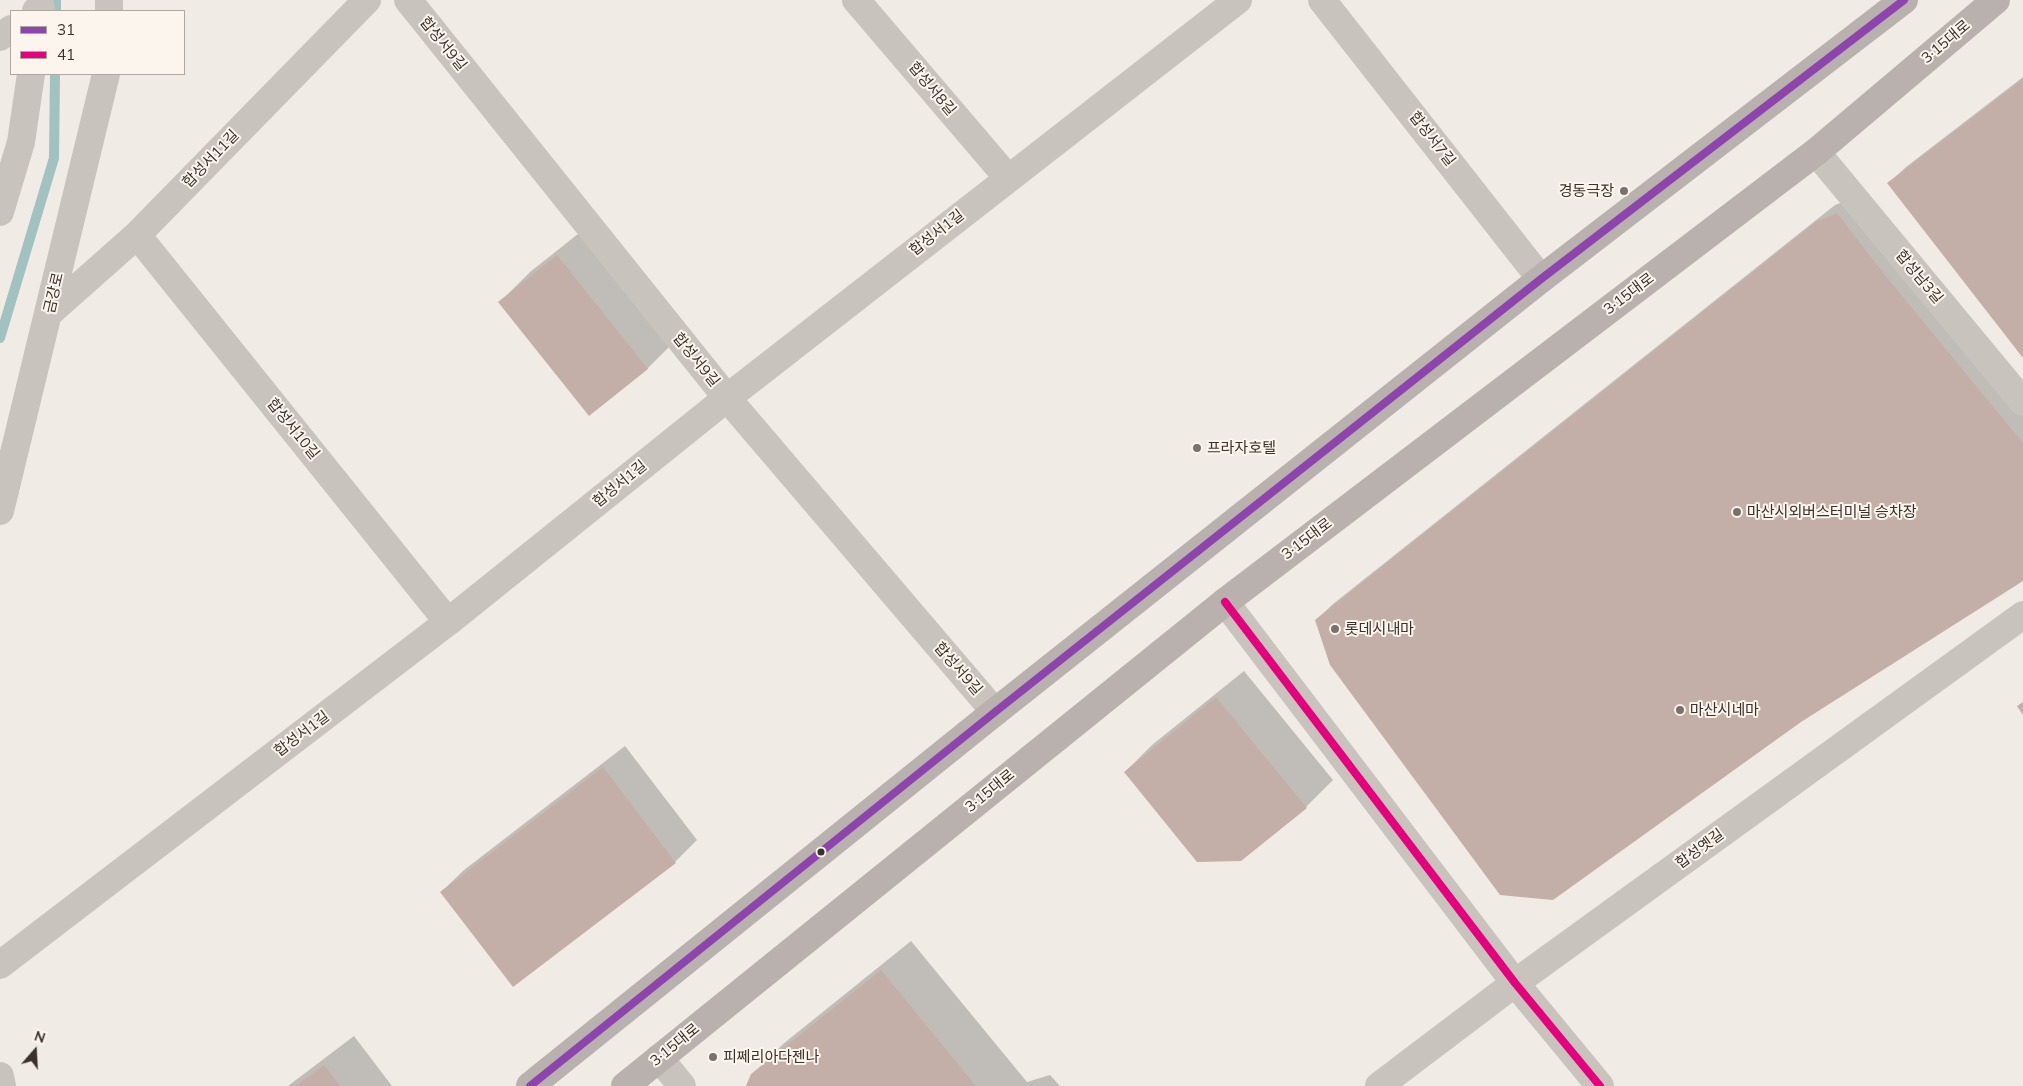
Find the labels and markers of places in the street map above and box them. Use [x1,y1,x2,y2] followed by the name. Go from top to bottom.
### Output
[1559,182,1614,200] place label: 경동극장
[1618,185,1630,197] marker: 경동극장
[1207,439,1276,457] place label: 프라자호텔
[1191,442,1203,454] marker: 프라자호텔
[1747,503,1917,521] place label: 마산시외버스터미널 승차장
[1731,506,1743,518] marker: 마산시외버스터미널 승차장
[1345,620,1414,638] place label: 롯데시내마
[1329,623,1341,635] marker: 롯데시내마
[1690,701,1759,719] place label: 마산시네마
[1674,704,1686,716] marker: 마산시네마
[816,847,826,857] unlabelled marker
[723,1048,820,1066] place label: 피쩨리아다젠나
[707,1051,719,1063] marker: 피쩨리아다젠나

